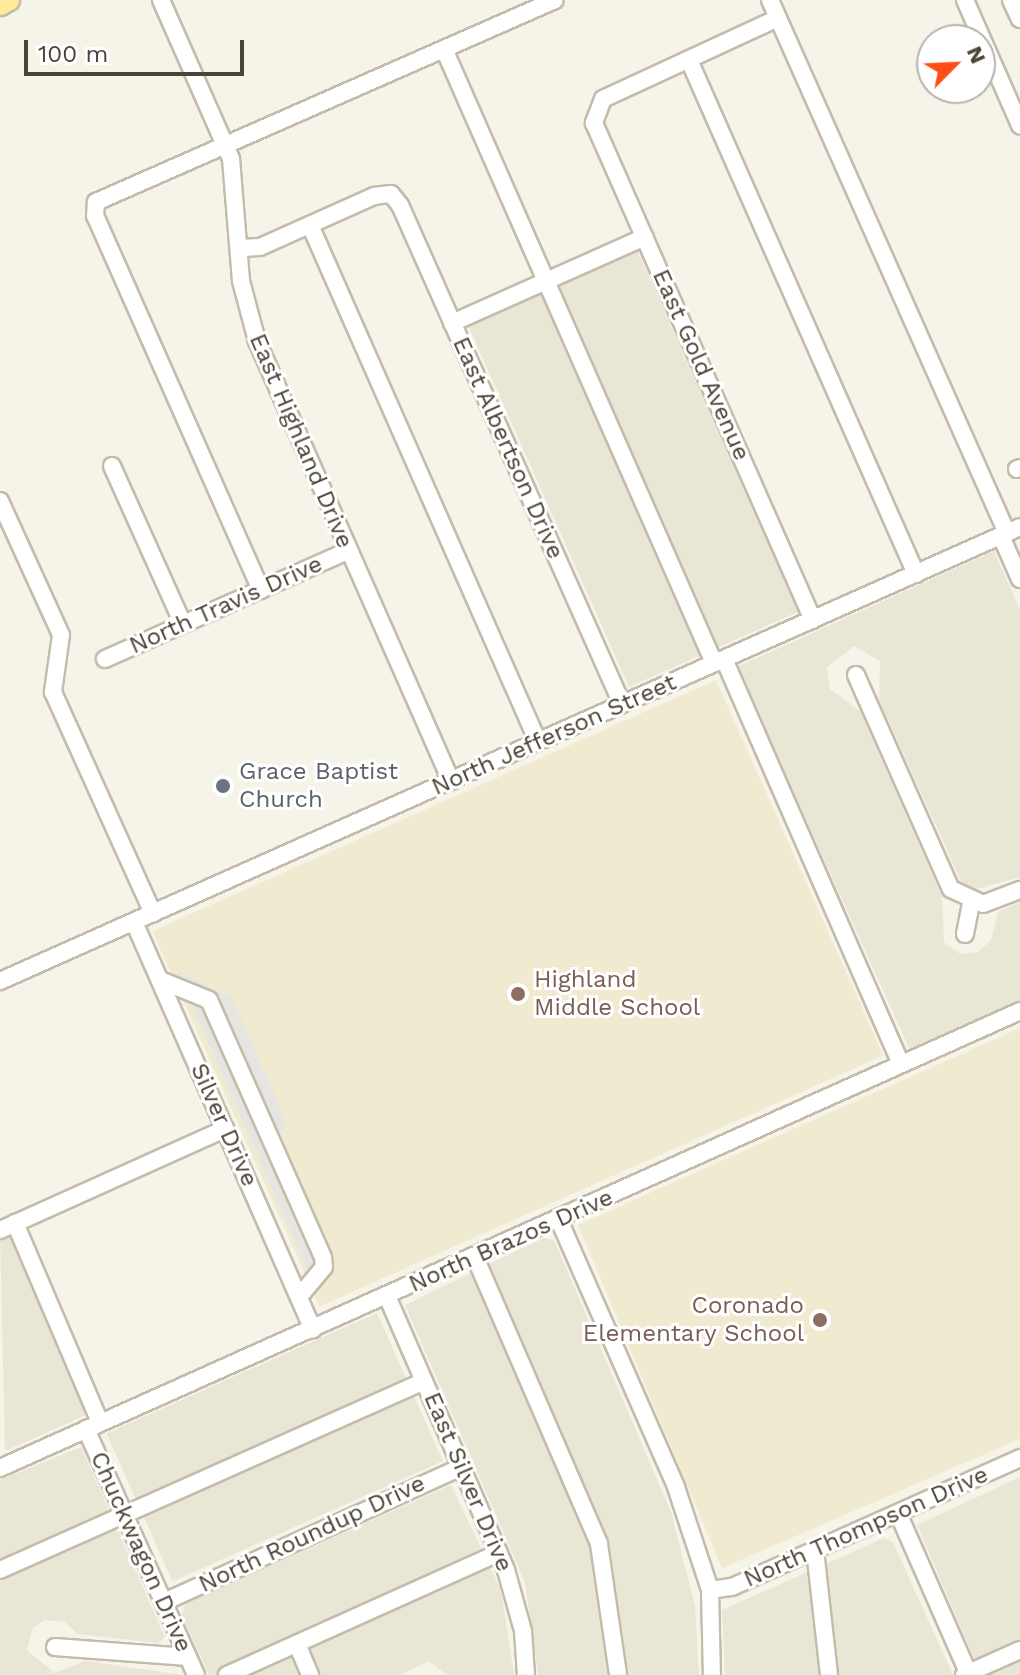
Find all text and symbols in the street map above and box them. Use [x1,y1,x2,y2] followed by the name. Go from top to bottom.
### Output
[28,24,248,74] scale bar
[916,24,996,104] north arrow
[38,40,108,68] text: 100 m
[962,42,991,67] text: N
[646,265,756,465] street label: East Gold Avenue
[243,329,359,553] street label: East Highland Drive
[446,332,570,564] street label: East Albertson Drive
[125,549,327,661] street label: North Travis Drive
[427,668,681,802] street label: North Jefferson Street
[239,758,398,814] place label: Grace Baptist Church
[214,777,232,795] marker: Grace Baptist Church
[534,966,700,1022] place label: Highland Middle School
[509,985,527,1003] marker: Highland Middle School
[184,1059,264,1191] street label: Silver Drive
[405,1183,617,1299] street label: North Brazos Drive
[582,1292,804,1348] place label: Coronado Elementary School
[811,1311,829,1329] marker: Coronado Elementary School
[417,1388,519,1576] street label: East Silver Drive
[84,1447,198,1657] street label: Chuckwagon Drive
[739,1460,993,1594] street label: North Thompson Drive
[194,1469,430,1599] street label: North Roundup Drive

